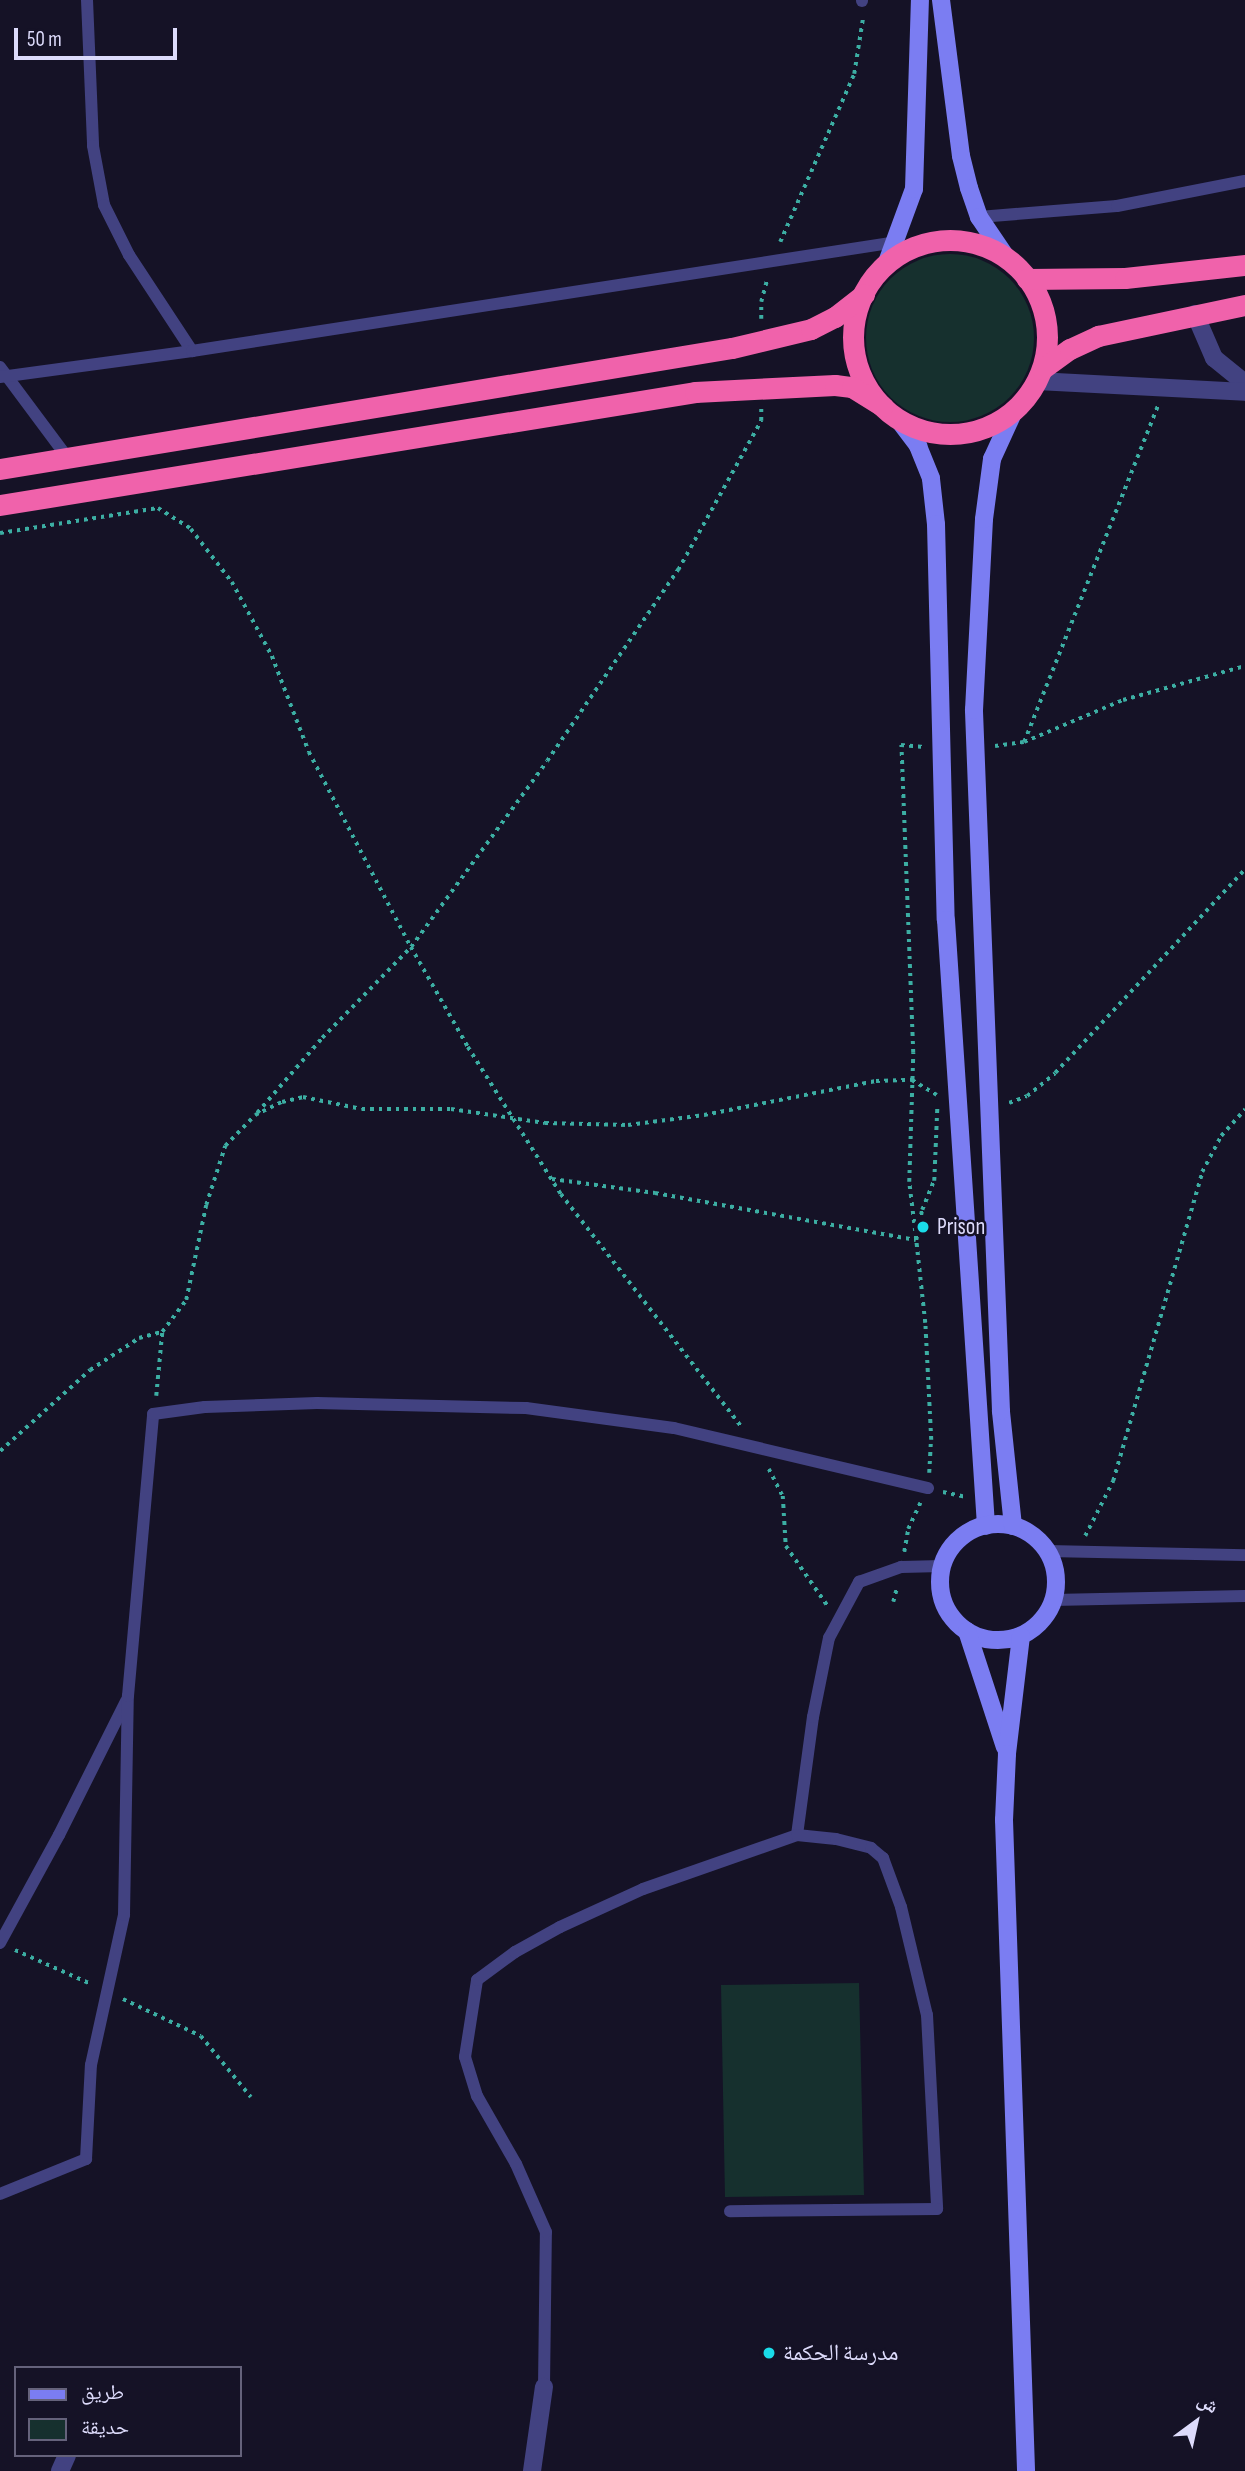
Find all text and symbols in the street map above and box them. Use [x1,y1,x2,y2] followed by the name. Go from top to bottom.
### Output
[18,14,180,58] scale bar
[27,27,62,52] text: 50 m
[937,1213,985,1241] place label: Prison
[915,1219,931,1235] marker: Prison
[783,2339,899,2367] place label: مدرسة الحكمة
[761,2345,777,2361] marker: مدرسة الحكمة
[14,2366,242,2457] legend
[81,2380,124,2405] text: طريق
[1161,2387,1231,2457] north arrow
[1193,2389,1222,2419] text: ش
[81,2415,129,2440] text: حديقة

